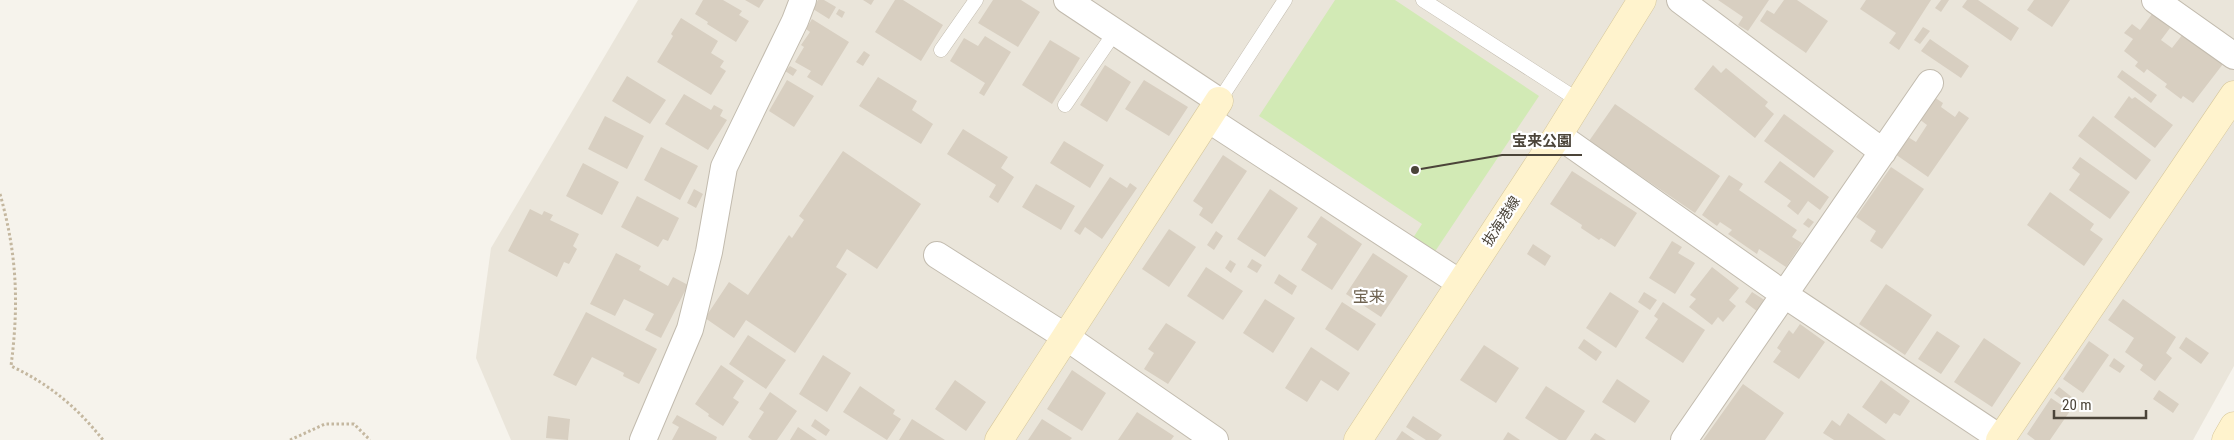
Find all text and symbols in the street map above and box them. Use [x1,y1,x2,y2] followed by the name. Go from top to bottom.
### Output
[1502,125,1582,155] callout: 宝来公園
[1512,132,1572,150] text: 宝来公園
[1479,193,1523,249] street label: 抜海港線
[1353,287,1385,306] district label: 宝来
[2054,388,2146,420] scale bar
[2062,396,2092,414] text: 20 m

